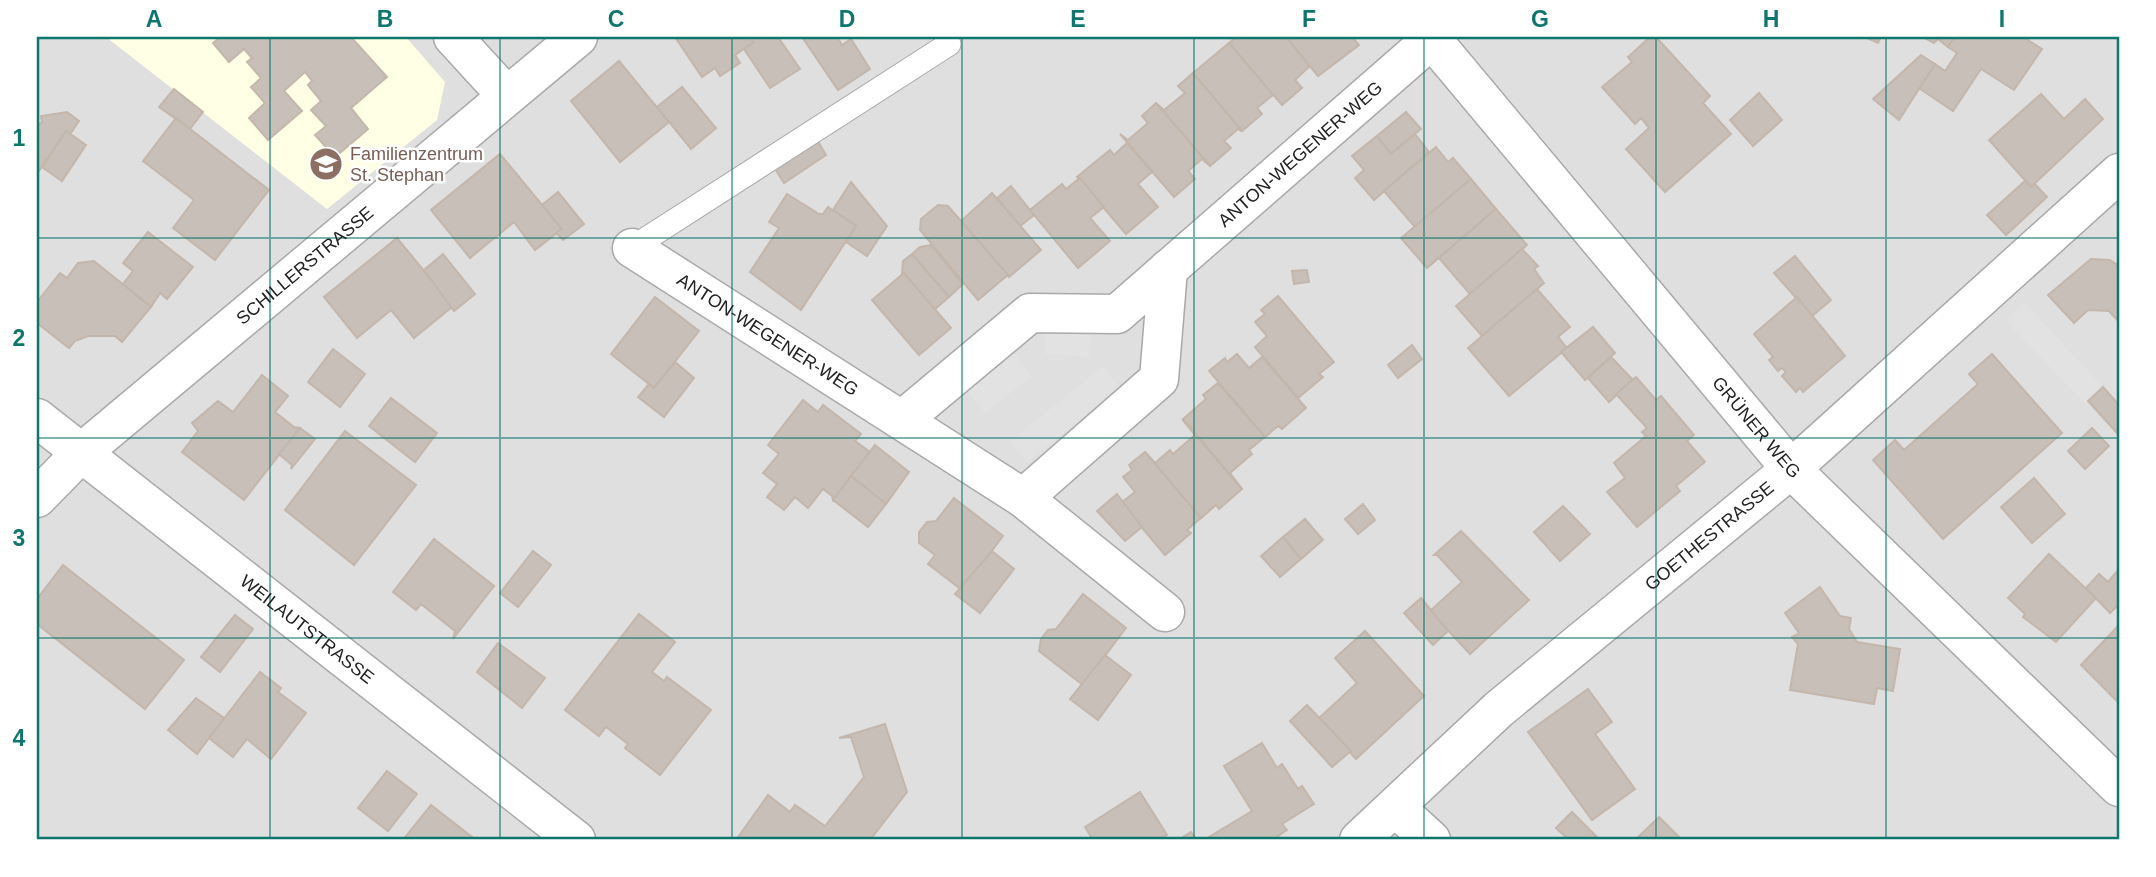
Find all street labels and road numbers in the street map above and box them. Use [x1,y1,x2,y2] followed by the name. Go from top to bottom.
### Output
[1214,77,1386,231] street label: ANTON-WEGENER-WEG
[233,203,377,328] street label: SCHILLERSTRASSE
[673,270,862,400] street label: ANTON-WEGENER-WEG
[1708,373,1804,482] street label: GRÜNER WEG
[1641,478,1778,595] street label: GOETHESTRASSE
[236,571,378,688] street label: WEILAUTSTRASSE

